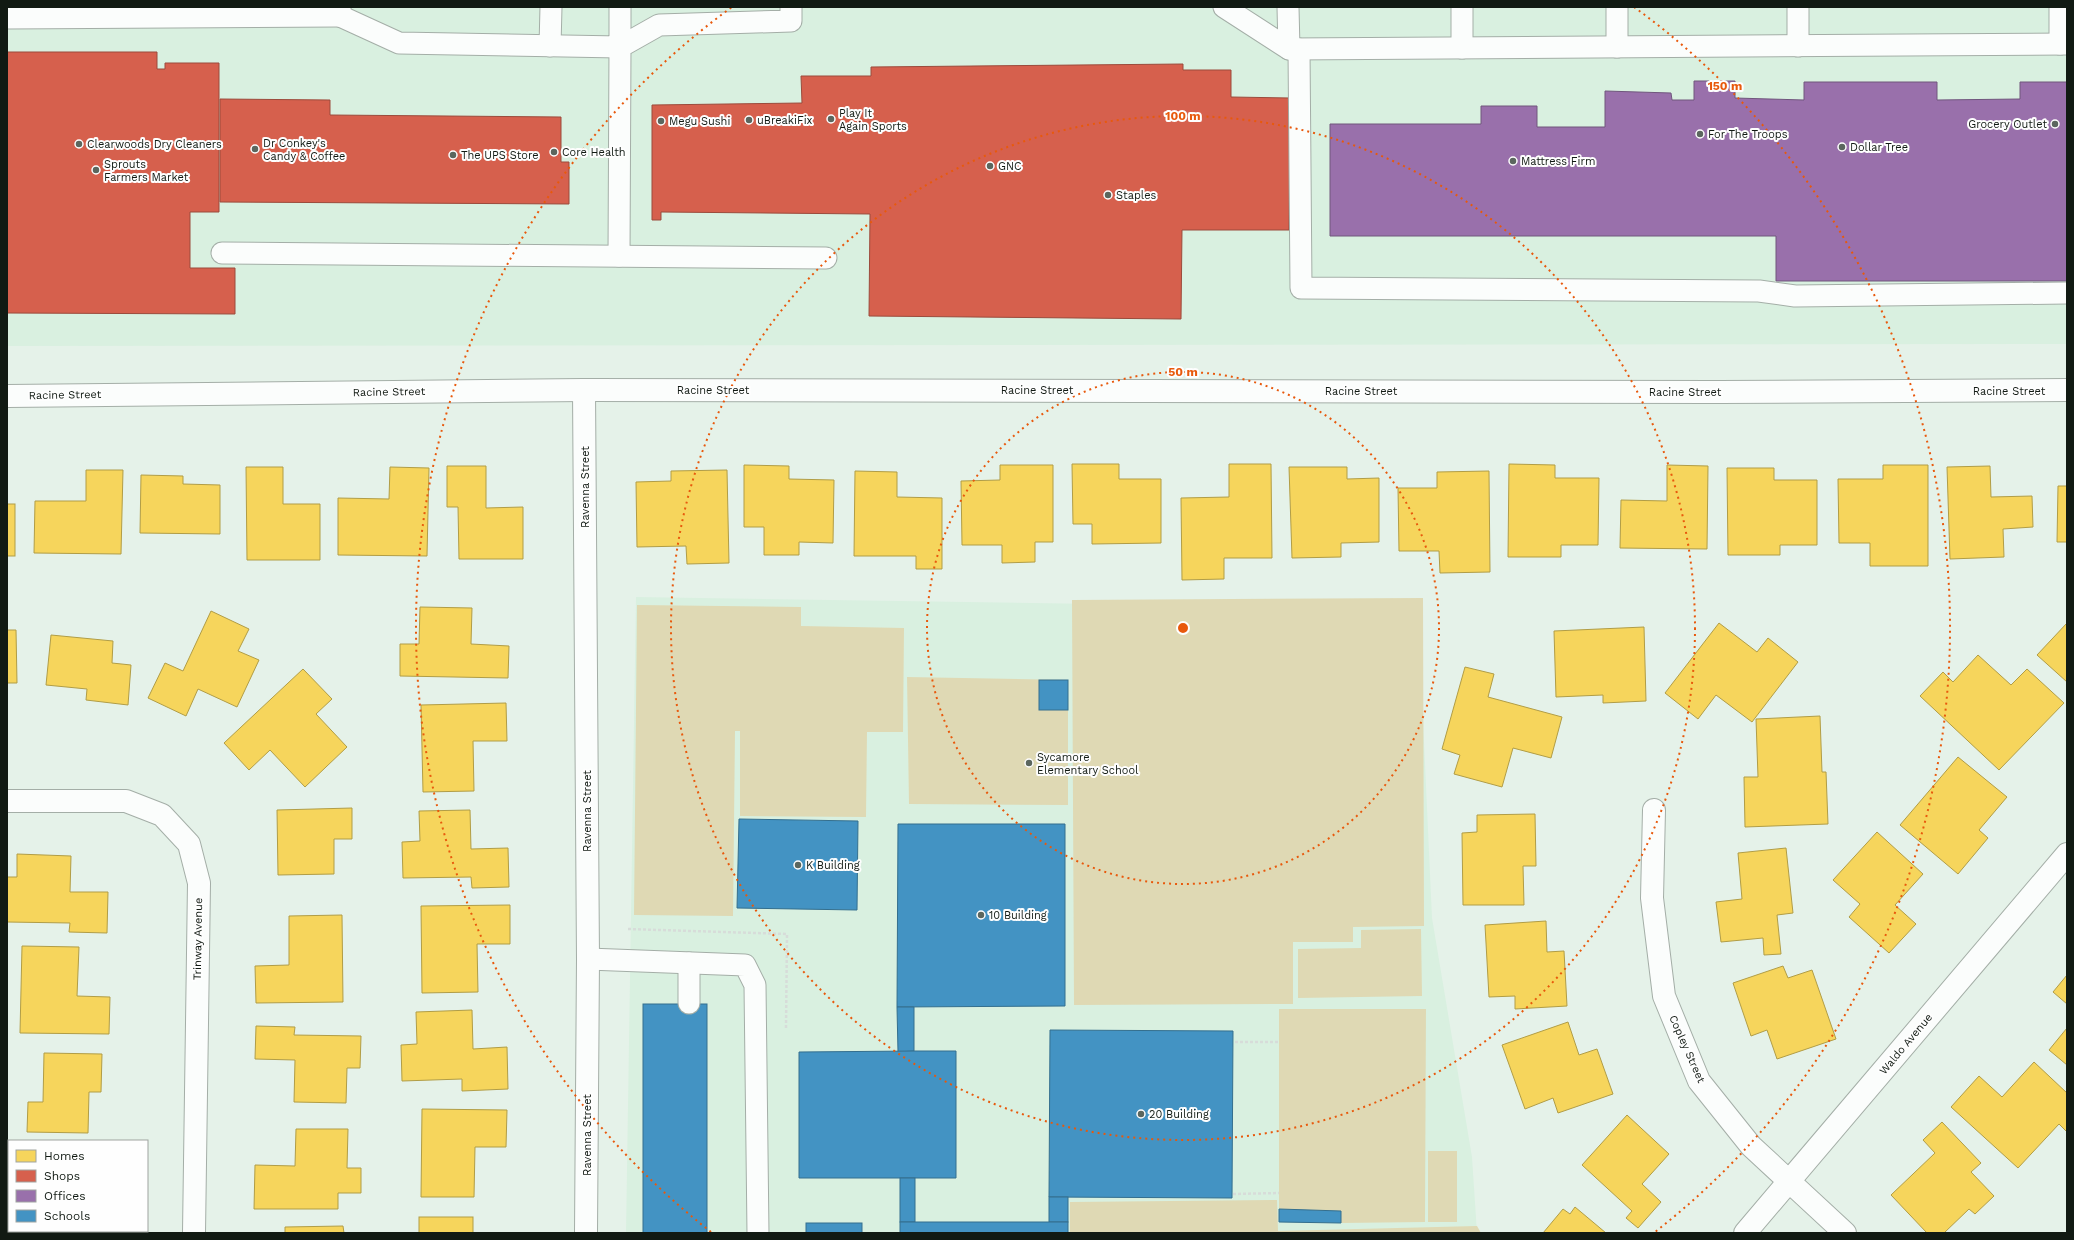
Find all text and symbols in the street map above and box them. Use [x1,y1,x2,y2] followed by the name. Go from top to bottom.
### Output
[1708,79,1742,93] text: 150 m
[839,107,907,133] place label: Play It Again Sports
[1165,109,1201,123] text: 100 m
[757,114,813,127] place label: uBreakiFix
[826,114,836,124] marker: Play It Again Sports
[669,115,730,128] place label: Megu Sushi
[744,115,754,125] marker: uBreakiFix
[656,116,666,126] marker: Megu Sushi
[1968,118,2047,131] place label: Grocery Outlet
[2050,119,2060,129] marker: Grocery Outlet
[1708,128,1788,141] place label: For The Troops
[1695,129,1705,139] marker: For The Troops
[263,137,345,163] place label: Dr Conkey's Candy & Coffee
[87,138,222,151] place label: Clearwoods Dry Cleaners
[74,139,84,149] marker: Clearwoods Dry Cleaners
[1850,141,1908,154] place label: Dollar Tree
[1837,142,1847,152] marker: Dollar Tree
[250,144,260,154] marker: Dr Conkey's Candy & Coffee
[562,146,626,159] place label: Core Health
[549,147,559,157] marker: Core Health
[461,149,539,162] place label: The UPS Store
[448,150,458,160] marker: The UPS Store
[1521,155,1595,168] place label: Mattress Firm
[1508,156,1518,166] marker: Mattress Firm
[104,158,189,184] place label: Sprouts Farmers Market
[998,160,1022,173] place label: GNC
[985,161,995,171] marker: GNC
[91,165,101,175] marker: Sprouts Farmers Market
[1116,189,1156,202] place label: Staples
[1103,190,1113,200] marker: Staples
[1168,365,1198,379] text: 50 m
[677,384,750,397] street label: Racine Street
[1001,384,1074,397] street label: Racine Street
[353,385,426,399] street label: Racine Street
[1325,385,1398,398] street label: Racine Street
[1973,385,2046,398] street label: Racine Street
[1649,386,1722,399] street label: Racine Street
[29,388,102,402] street label: Racine Street
[579,446,592,528] street label: Ravenna Street
[1176,621,1190,635] centre of rings
[1037,751,1139,777] place label: Sycamore Elementary School
[1024,758,1034,768] marker: Sycamore Elementary School
[581,770,594,852] street label: Ravenna Street
[806,859,860,872] place label: K Building
[793,860,803,870] marker: K Building
[191,898,205,980] street label: Trinway Avenue
[989,909,1047,922] place label: 10 Building
[976,910,986,920] marker: 10 Building
[1877,1011,1935,1077] street label: Waldo Avenue
[1666,1013,1708,1085] street label: Copley Street
[581,1094,594,1176] street label: Ravenna Street
[1149,1108,1209,1121] place label: 20 Building
[1136,1109,1146,1119] marker: 20 Building
[8,1140,148,1232] legend
[44,1149,85,1163] text: Homes
[44,1169,80,1183] text: Shops
[44,1189,86,1203] text: Offices
[44,1209,90,1223] text: Schools

